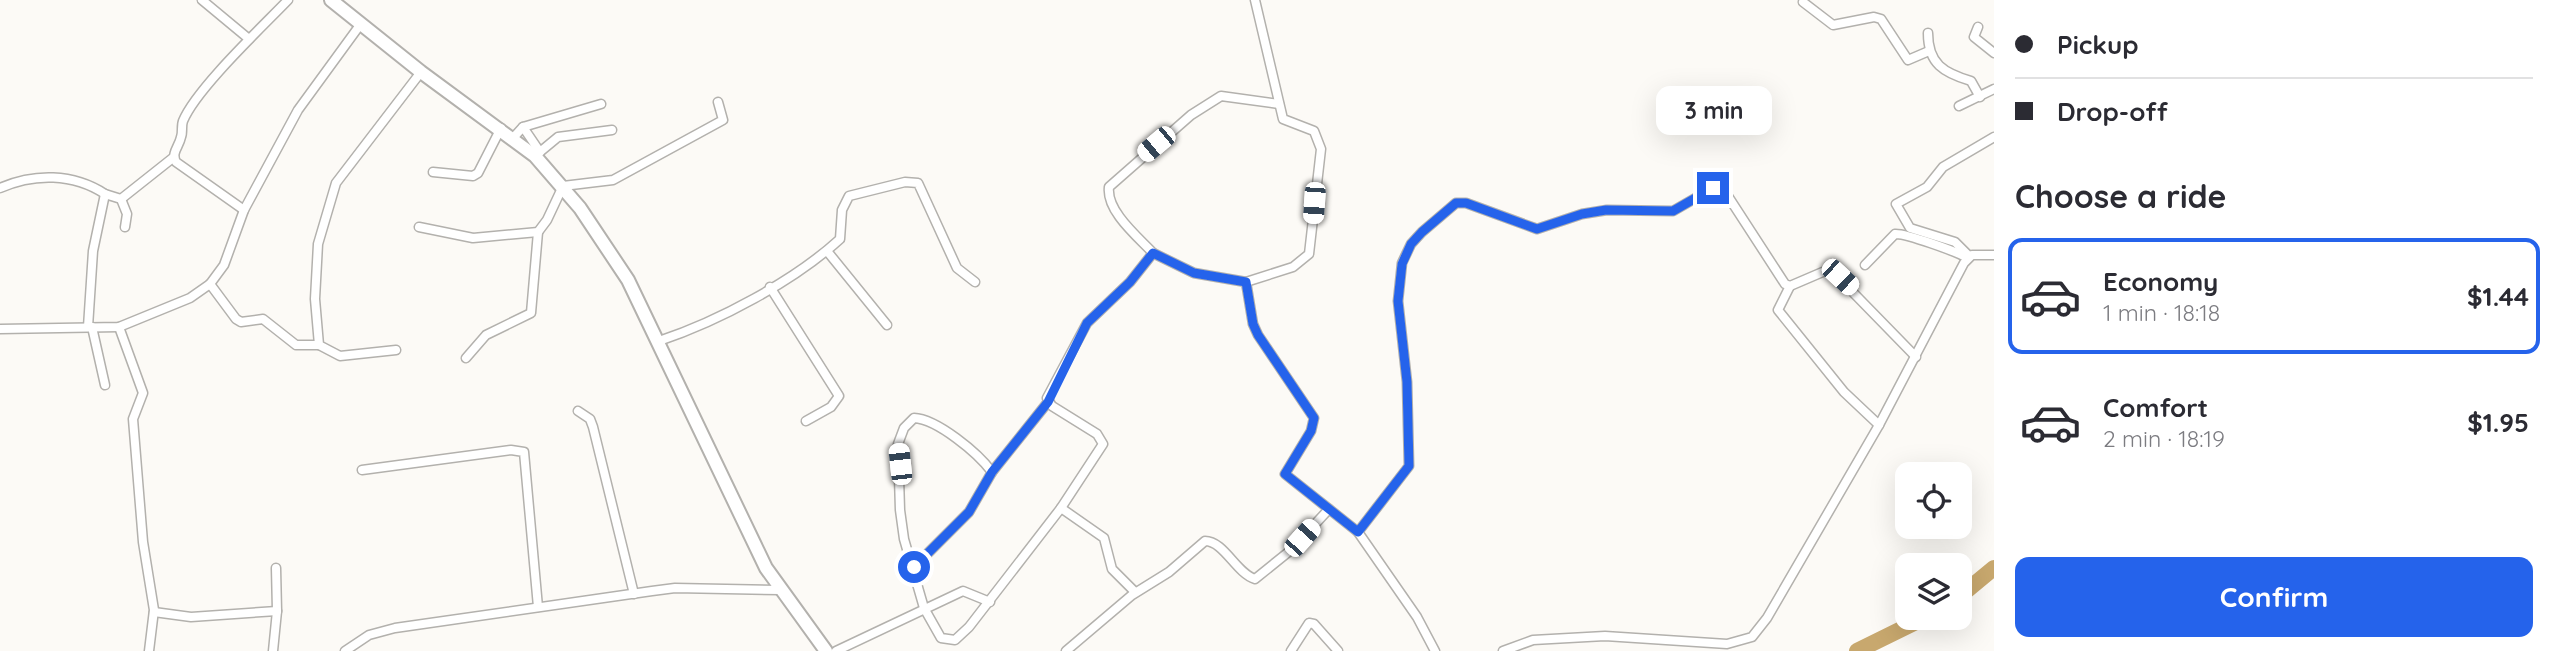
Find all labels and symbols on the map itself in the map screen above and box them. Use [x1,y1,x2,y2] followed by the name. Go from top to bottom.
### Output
[1655,86,1771,136] callout: 3 min
[1134,122,1179,166] car
[1697,172,1729,204] route end
[1303,181,1326,225] car
[1818,255,1863,299] car
[888,442,913,486] car
[1281,515,1324,561] car
[898,551,930,583] route start

